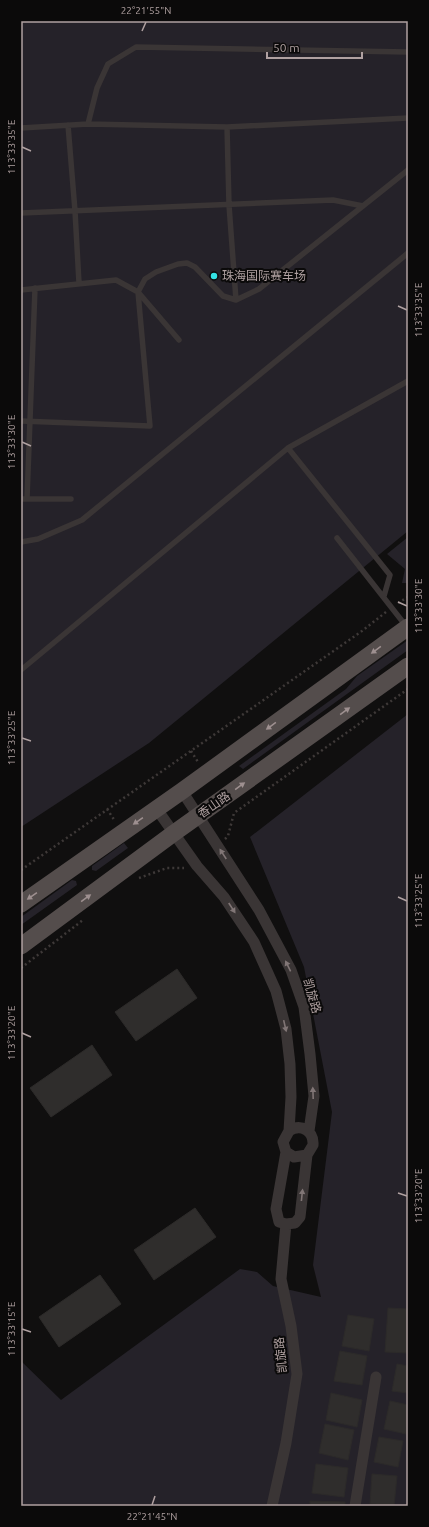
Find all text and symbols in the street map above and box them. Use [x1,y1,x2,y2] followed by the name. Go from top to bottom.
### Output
[121,5,171,16] text: 22°21'55"N
[267,34,362,60] scale bar
[273,41,300,54] text: 50 m
[6,119,17,174] text: 113°33'35"E
[222,269,306,282] place label: 珠海国际赛车场
[209,271,219,281] marker: 珠海国际赛车场
[413,282,424,337] text: 113°33'35"E
[6,414,17,469] text: 113°33'30"E
[413,578,424,633] text: 113°33'30"E
[371,646,382,654] one-way arrow
[340,707,351,715] one-way arrow
[6,710,17,765] text: 113°33'25"E
[266,722,277,730] one-way arrow
[234,782,245,790] one-way arrow
[195,789,232,820] street label: 香山路
[133,817,143,825] one-way arrow
[219,848,226,860] one-way arrow
[413,873,424,928] text: 113°33'25"E
[27,892,37,900] one-way arrow
[81,894,92,902] one-way arrow
[228,902,235,914] one-way arrow
[285,960,292,972] one-way arrow
[301,977,324,1015] street label: 凯旋路
[6,1005,17,1060] text: 113°33'20"E
[283,1019,289,1032] one-way arrow
[310,1086,316,1099] one-way arrow
[413,1168,424,1223] text: 113°33'20"E
[299,1189,306,1201] one-way arrow
[6,1301,17,1356] text: 113°33'15"E
[272,1336,289,1374] street label: 凯旋路
[127,1511,177,1522] text: 22°21'45"N

